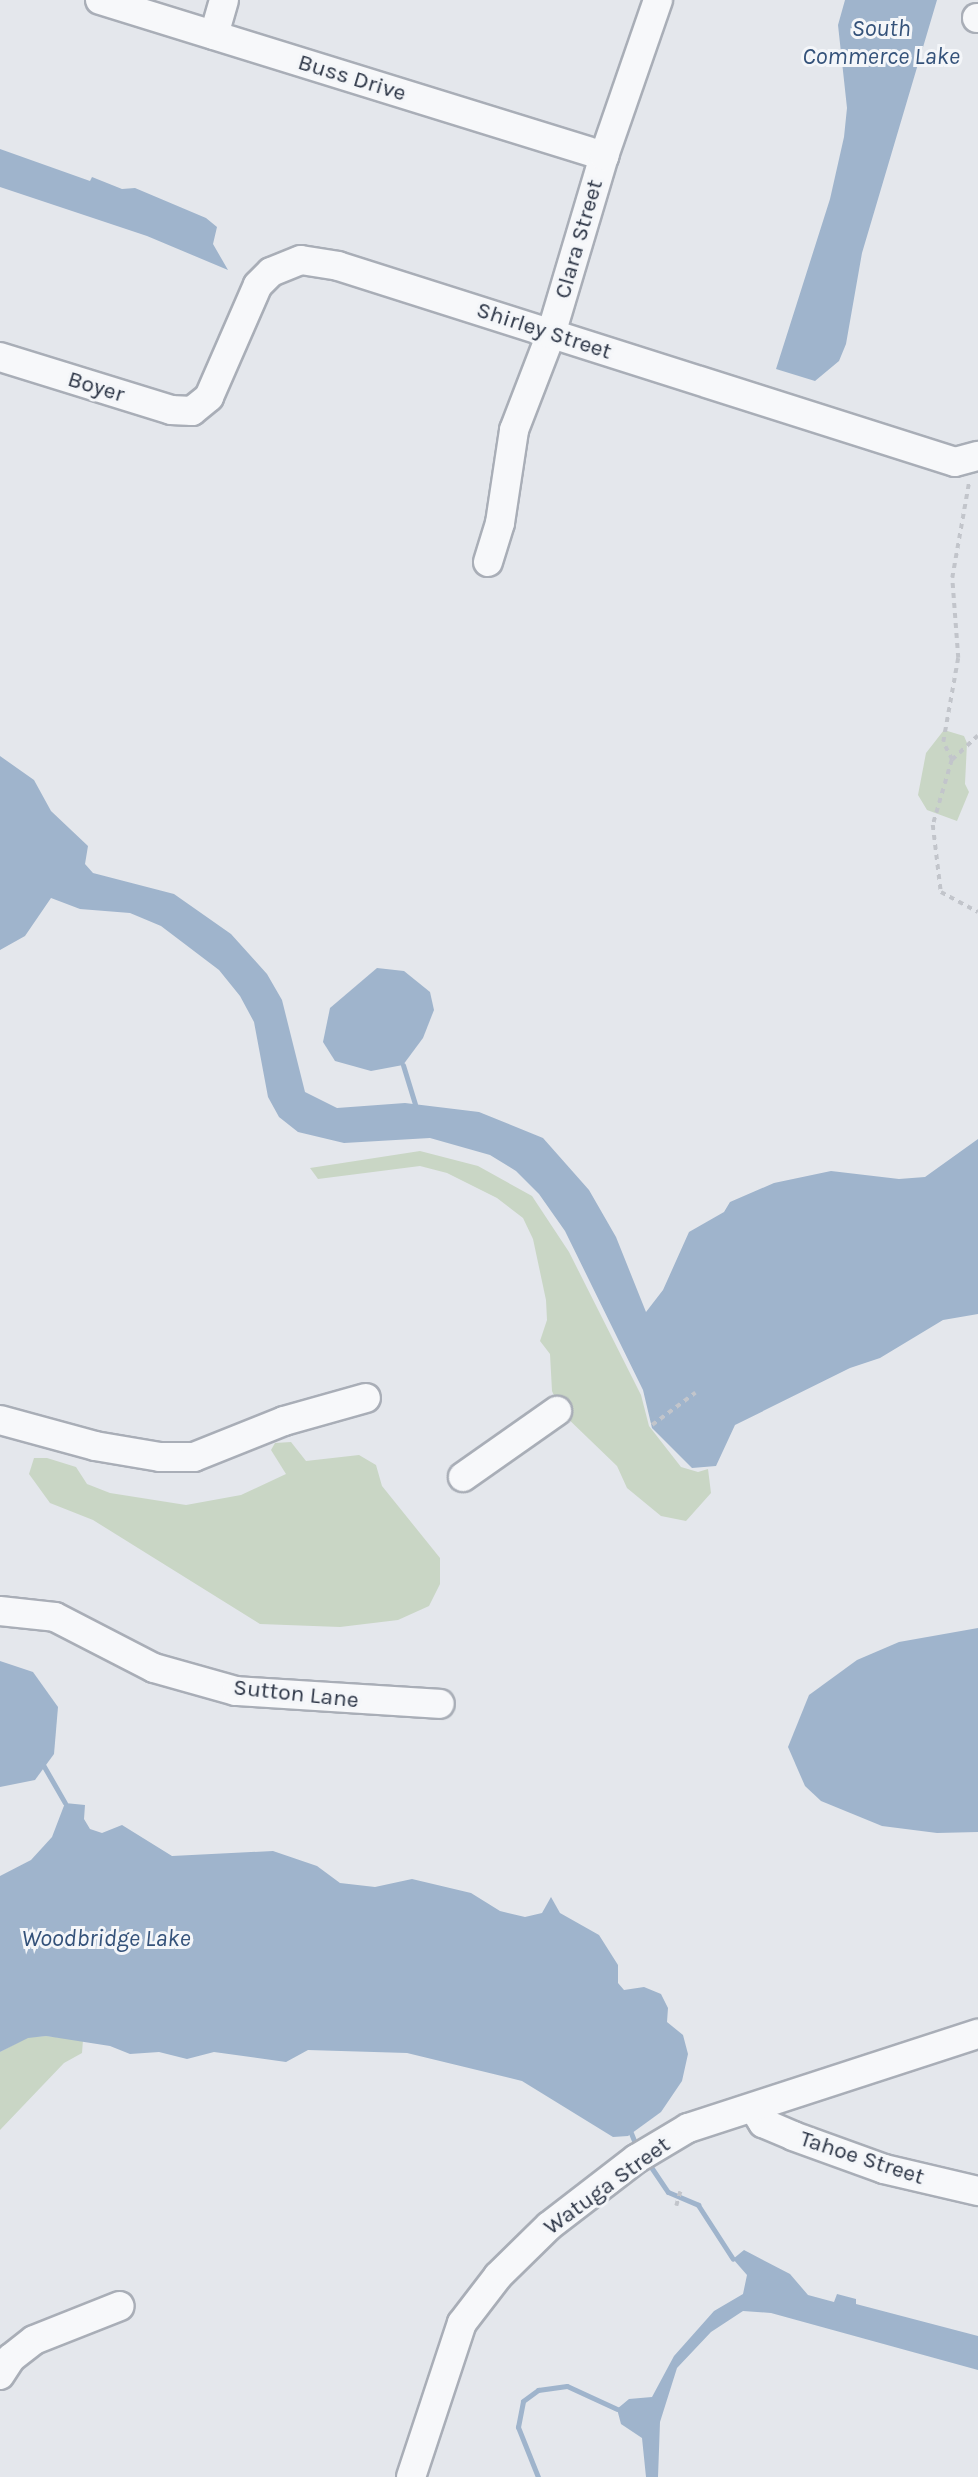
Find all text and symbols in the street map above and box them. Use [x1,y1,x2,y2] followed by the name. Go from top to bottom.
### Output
[802,15,960,71] water label: South Commerce Lake
[295,48,409,108] street label: Buss Drive
[549,176,609,302] street label: Clara Street
[473,296,615,366] street label: Shirley Street
[64,365,128,409] street label: Boyer
[232,1674,360,1714] street label: Sutton Lane
[21,1925,191,1953] water label: Woodbridge Lake
[796,2125,928,2191] street label: Tahoe Street
[538,2131,676,2241] street label: Watuga Street

